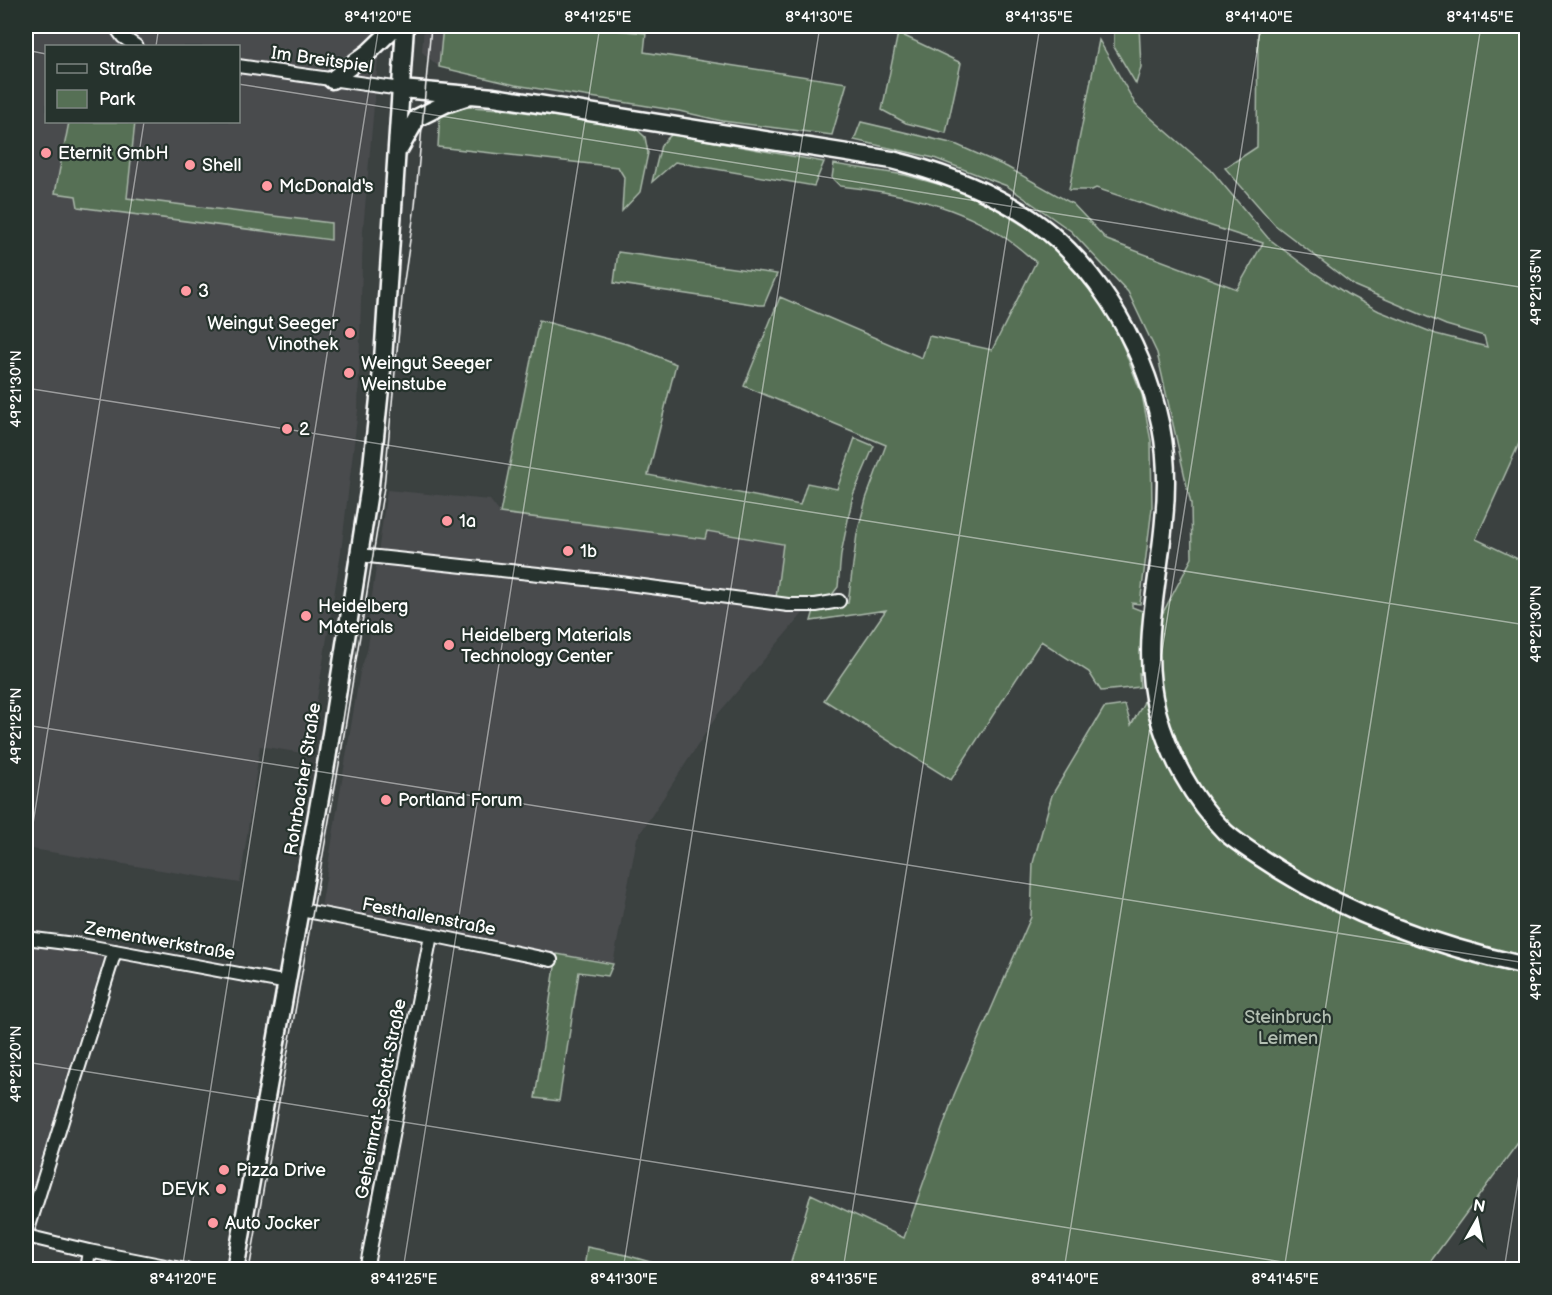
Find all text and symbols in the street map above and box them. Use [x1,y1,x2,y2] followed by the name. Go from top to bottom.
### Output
[344,8,412,27] text: 8°41'20"E
[565,8,632,27] text: 8°41'25"E
[785,8,853,27] text: 8°41'30"E
[1005,8,1073,27] text: 8°41'35"E
[1225,8,1293,27] text: 8°41'40"E
[1446,8,1514,27] text: 8°41'45"E
[270,42,374,78] street label: Im Breitspiel
[45,45,240,123] legend
[99,59,153,80] text: Straße
[99,89,135,110] text: Park
[58,143,169,164] place label: Eternit GmbH
[39,146,53,160] marker: Eternit GmbH
[202,155,242,176] place label: Shell
[183,158,197,172] marker: Shell
[279,176,374,197] place label: McDonald's
[260,179,274,193] marker: McDonald's
[1527,248,1546,326] text: 49°21'35"N
[198,281,209,302] place label: 3
[179,284,193,298] marker: 3
[207,313,338,355] place label: Weingut Seeger Vinothek
[343,326,357,340] marker: Weingut Seeger Vinothek
[7,350,26,428] text: 49°21'30"N
[361,353,492,395] place label: Weingut Seeger Weinstube
[342,366,356,380] marker: Weingut Seeger Weinstube
[299,419,310,440] place label: 2
[280,422,294,436] marker: 2
[459,511,476,532] place label: 1a
[440,514,454,528] marker: 1a
[580,541,597,562] place label: 1b
[561,544,575,558] marker: 1b
[1527,585,1546,663] text: 49°21'30"N
[318,596,408,638] place label: Heidelberg Materials
[299,609,313,623] marker: Heidelberg Materials
[461,625,632,667] place label: Heidelberg Materials Technology Center
[442,638,456,652] marker: Heidelberg Materials Technology Center
[7,688,26,764] text: 49°21'25"N
[281,701,326,857] street label: Rohrbacher Straße
[398,790,522,811] place label: Portland Forum
[379,793,393,807] marker: Portland Forum
[360,894,498,940] street label: Festhallenstraße
[82,917,237,965] street label: Zementwerkstraße
[1527,924,1546,1000] text: 49°21'25"N
[351,997,411,1201] street label: Geheimrat-Schott-Straße
[1244,1007,1332,1049] park label: Steinbruch Leimen
[7,1025,26,1103] text: 49°21'20"N
[236,1160,326,1181] place label: Pizza Drive
[217,1163,231,1177] marker: Pizza Drive
[161,1179,209,1200] place label: DEVK
[214,1182,228,1196] marker: DEVK
[1447,1190,1507,1250] north arrow
[1472,1196,1487,1217] text: N
[225,1213,320,1234] place label: Auto Jocker
[206,1216,220,1230] marker: Auto Jocker
[149,1270,217,1289] text: 8°41'20"E
[371,1270,438,1289] text: 8°41'25"E
[590,1270,658,1289] text: 8°41'30"E
[810,1270,878,1289] text: 8°41'35"E
[1031,1270,1099,1289] text: 8°41'40"E
[1251,1270,1319,1289] text: 8°41'45"E

